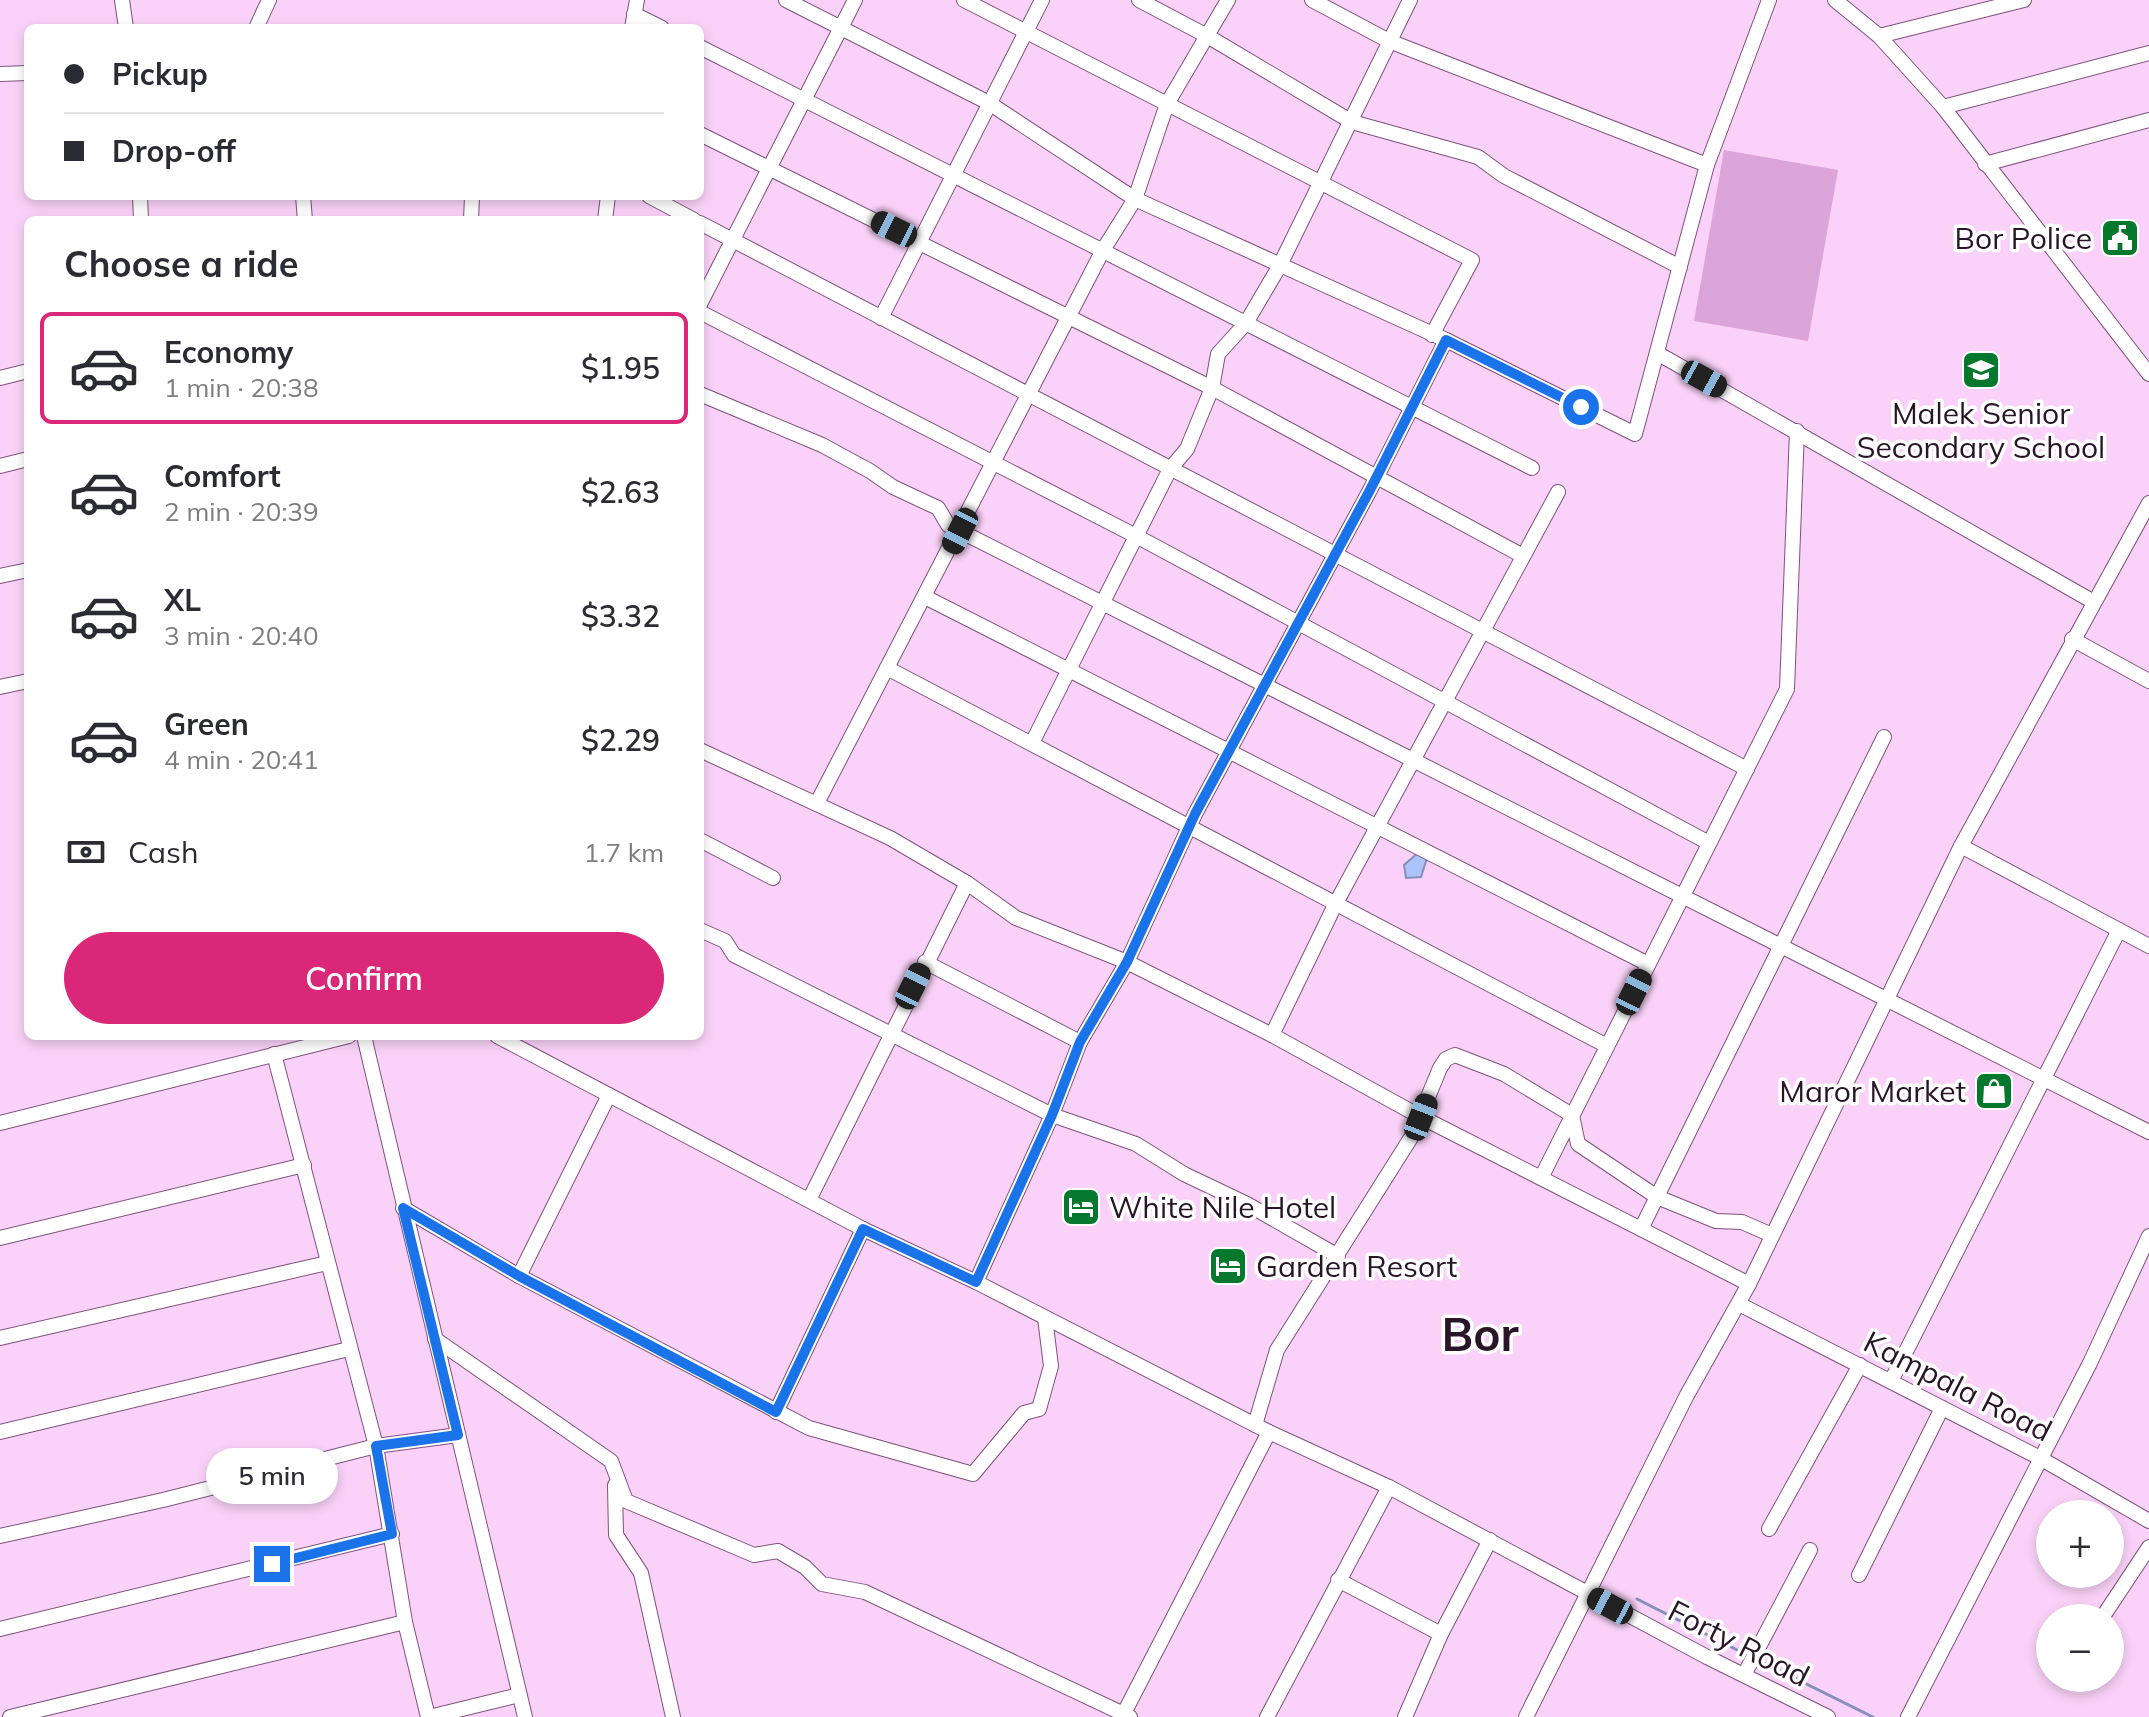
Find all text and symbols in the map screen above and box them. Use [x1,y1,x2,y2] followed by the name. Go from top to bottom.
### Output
[112,55,208,93] text: Pickup
[112,132,236,170] text: Drop-off
[867,208,921,250] car
[2099,217,2141,259] public building icon: Bor Police
[1955,219,2092,257] place label: Bor Police
[64,241,298,286] text: Choose a ride
[68,332,140,404] icon: car
[164,333,293,371] text: Economy
[581,349,660,387] text: $1.95
[1960,349,2002,391] school or university icon: Malek Senior Secondary School
[1677,357,1731,401] car
[164,371,319,404] text: 1 min · 20:38
[1563,389,1599,425] route start
[1857,394,2105,466] place label: Malek Senior Secondary School
[68,456,140,528] icon: car
[164,457,281,495] text: Comfort
[581,473,660,511] text: $2.63
[164,495,319,528] text: 2 min · 20:39
[938,504,982,558] car
[68,580,140,652] icon: car
[164,581,201,619] text: XL
[581,597,660,635] text: $3.32
[164,619,319,652] text: 3 min · 20:40
[68,704,140,776] icon: car
[164,705,249,743] text: Green
[581,721,660,759] text: $2.29
[164,743,319,776] text: 4 min · 20:41
[64,830,108,874] icon: cash
[128,833,199,871] text: Cash
[584,836,664,869] text: 1.7 km
[64,932,664,1024] button: Confirm
[892,959,934,1013] car
[1613,965,1655,1019] car
[1973,1070,2015,1112] shop icon: Maror Market
[1779,1072,1966,1110] place label: Maror Market
[1401,1090,1441,1144] car
[1060,1186,1102,1228] hotel icon: White Nile Hotel
[1109,1188,1336,1226] place label: White Nile Hotel
[1207,1245,1249,1287] hotel icon: Garden Resort
[1256,1247,1457,1285] place label: Garden Resort
[1441,1305,1519,1363] district label: Bor
[1858,1322,2058,1450] street label: Kampala Road
[206,1448,338,1504] callout: 5 min
[238,1459,306,1492] text: 5 min
[2036,1500,2124,1692] map controls
[2036,1500,2124,1588] button: +
[254,1546,290,1582] route end
[1583,1584,1637,1628] car
[1662,1591,1816,1695] street label: Forty Road
[2036,1604,2124,1692] button: −

